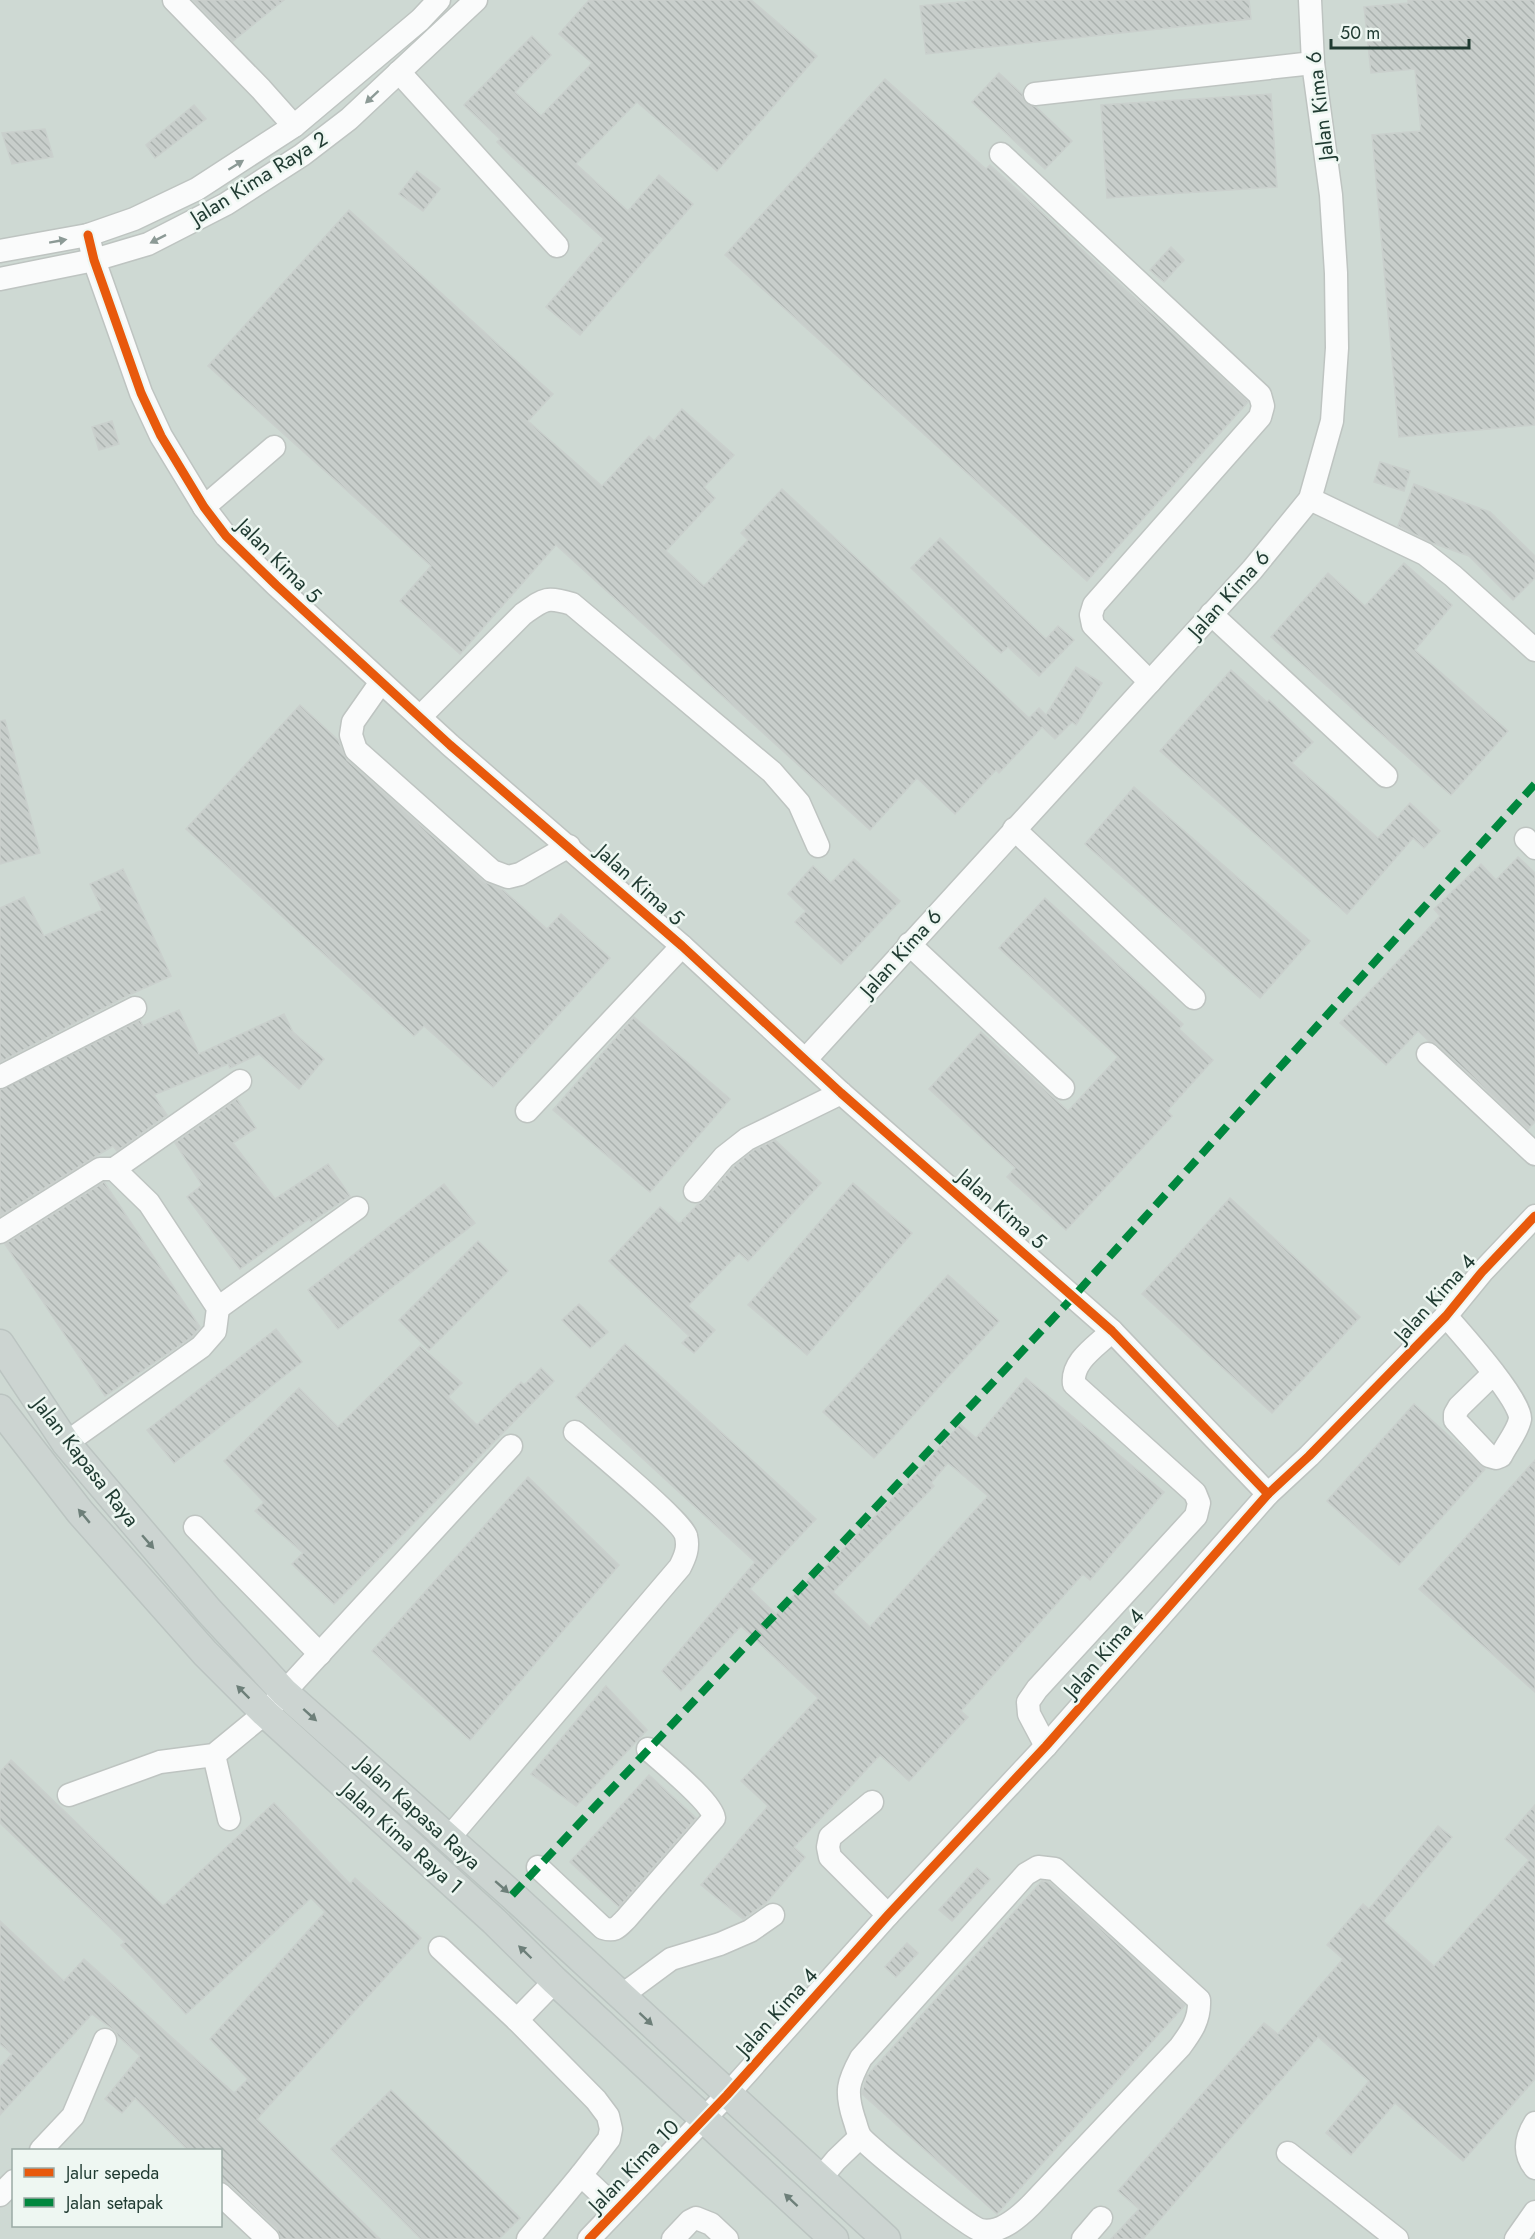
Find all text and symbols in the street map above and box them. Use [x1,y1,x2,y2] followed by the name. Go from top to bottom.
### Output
[1331,12,1469,50] scale bar
[1340,20,1380,46] text: 50 m
[1298,50,1342,165] street label: Jalan Kima 6
[365,90,379,104] one-way arrow
[182,124,333,234] street label: Jalan Kima Raya 2
[228,160,244,171] one-way arrow
[149,234,166,243] one-way arrow
[48,236,67,245] one-way arrow
[228,510,328,610] street label: Jalan Kima 5
[1179,543,1277,647] street label: Jalan Kima 6
[587,835,691,933] street label: Jalan Kima 5
[851,902,949,1006] street label: Jalan Kima 6
[949,1160,1053,1256] street label: Jalan Kima 5
[1385,1247,1483,1351] street label: Jalan Kima 4
[24,1388,146,1533] street label: Jalan Kapasa Raya
[78,1509,91,1524] one-way arrow
[142,1534,155,1550] one-way arrow
[1055,1602,1151,1707] street label: Jalan Kima 4
[237,1685,251,1699] one-way arrow
[302,1708,317,1721] one-way arrow
[348,1747,488,1877] street label: Jalan Kapasa Raya
[332,1773,469,1901] street label: Jalan Kima Raya 1
[494,1880,509,1893] one-way arrow
[518,1945,533,1959] one-way arrow
[727,1961,825,2065] street label: Jalan Kima 4
[638,2012,653,2026] one-way arrow
[580,2113,686,2222] street label: Jalan Kima 10
[12,2149,222,2227] legend
[64,2160,159,2186] text: Jalur sepeda
[64,2190,163,2216] text: Jalan setapak
[784,2193,798,2207] one-way arrow

